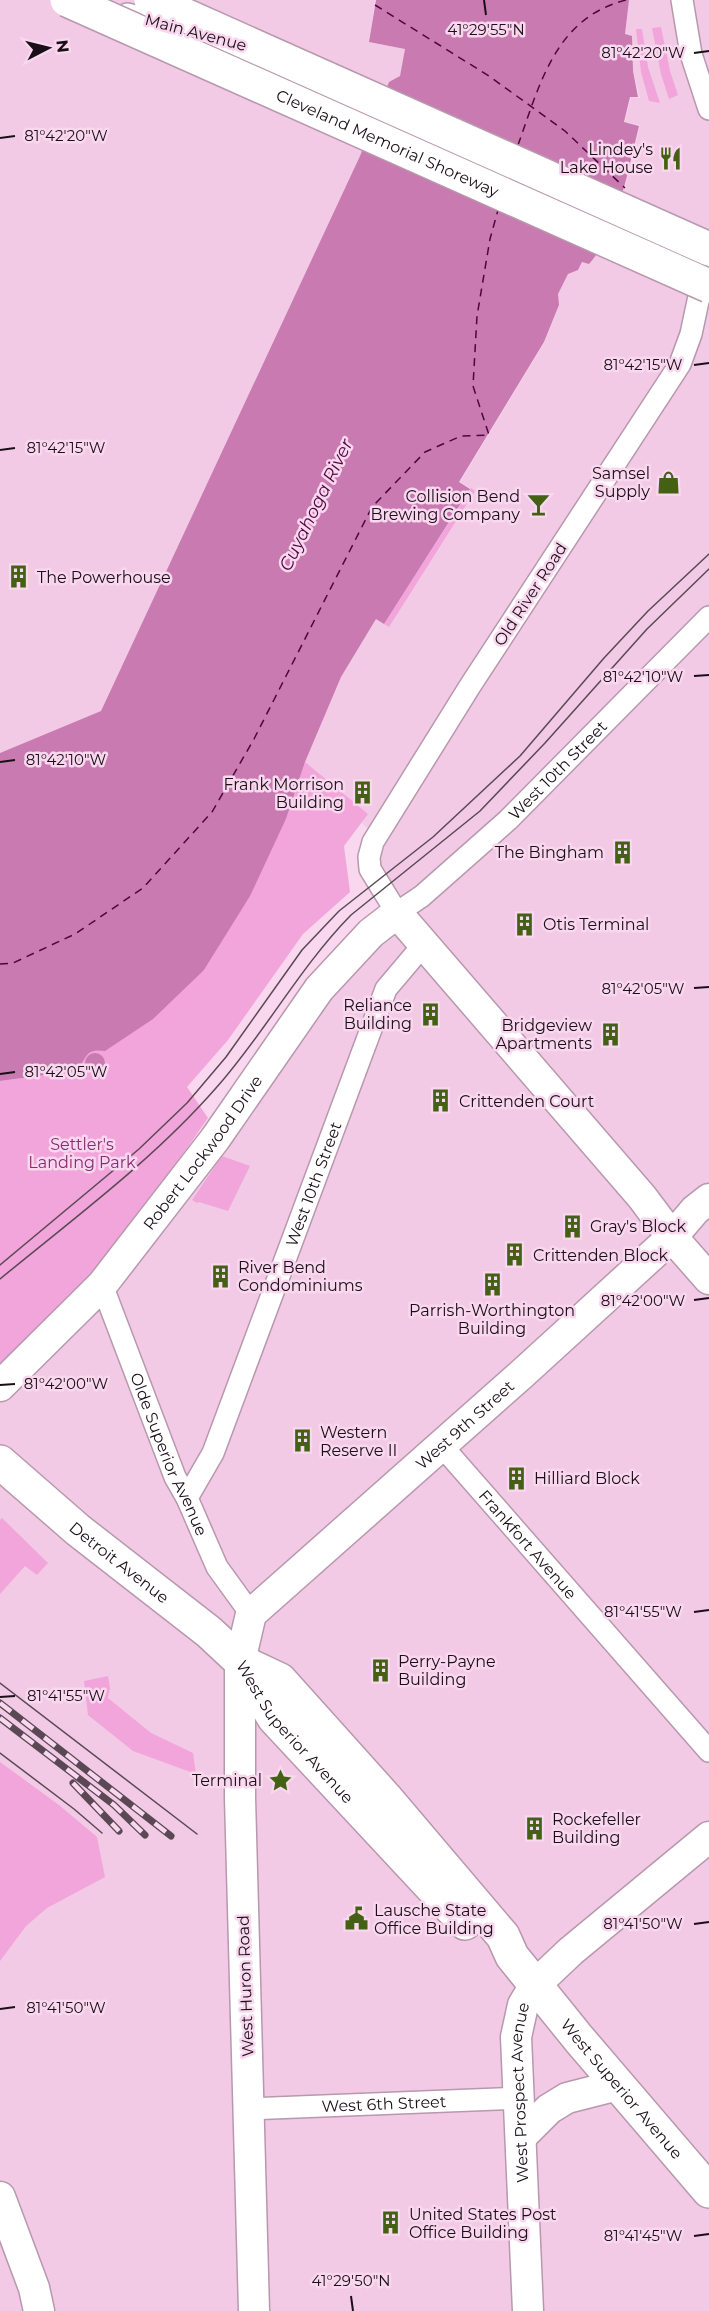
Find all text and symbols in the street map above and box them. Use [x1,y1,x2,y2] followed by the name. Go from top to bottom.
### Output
[143,10,249,55] street label: Main Avenue
[18,18,78,78] north arrow
[447,20,525,39] text: 41°29'55"N
[52,39,73,54] text: N
[601,43,685,62] text: 81°42'20"W
[273,85,502,201] street label: Cleveland Memorial Shoreway
[24,126,108,145] text: 81°42'20"W
[560,140,653,177] place label: Lindey's Lake House
[658,145,684,171] restaurant icon: Lindey's Lake House
[604,355,683,374] text: 81°42'15"W
[274,435,358,575] water label: Cuyahoga River
[27,438,106,457] text: 81°42'15"W
[592,464,650,501] place label: Samsel Supply
[655,469,681,495] shop icon: Samsel Supply
[370,487,520,524] place label: Collision Bend Brewing Company
[525,492,551,518] bar icon: Collision Bend Brewing Company
[490,539,571,649] street label: Old River Road
[6,564,32,590] building icon: The Powerhouse
[37,568,171,587] place label: The Powerhouse
[603,667,684,686] text: 81°42'10"W
[505,717,611,824] street label: West 10th Street
[26,750,107,769] text: 81°42'10"W
[223,775,344,812] place label: Frank Morrison Building
[349,780,375,806] building icon: Frank Morrison Building
[609,839,635,865] building icon: The Bingham
[495,843,604,862] place label: The Bingham
[512,911,538,937] building icon: Otis Terminal
[543,915,649,934] place label: Otis Terminal
[602,979,685,998] text: 81°42'05"W
[343,996,412,1033] place label: Reliance Building
[417,1001,443,1027] building icon: Reliance Building
[495,1016,592,1053] place label: Bridgeview Apartments
[597,1021,623,1047] building icon: Bridgeview Apartments
[25,1062,108,1081] text: 81°42'05"W
[139,1072,266,1234] street label: Robert Lockwood Drive
[428,1088,454,1114] building icon: Crittenden Court
[459,1092,595,1111] place label: Crittenden Court
[282,1119,346,1249] street label: West 10th Street
[28,1135,136,1172] park label: Settler's Landing Park
[559,1213,585,1239] building icon: Gray's Block
[590,1217,686,1236] place label: Gray's Block
[502,1242,528,1268] building icon: Crittenden Block
[533,1246,669,1265] place label: Crittenden Block
[238,1258,363,1295] place label: River Bend Condominiums
[207,1263,233,1289] building icon: River Bend Condominiums
[479,1272,505,1298] building icon: Parrish-Worthington Building
[601,1291,686,1310] text: 81°42'00"W
[409,1301,575,1338] place label: Parrish-Worthington Building
[126,1370,211,1539] street label: Olde Superior Avenue
[24,1374,109,1393] text: 81°42'00"W
[412,1376,518,1474] street label: West 9th Street
[320,1423,397,1460] place label: Western Reserve II
[289,1428,315,1454] building icon: Western Reserve II
[503,1465,529,1491] building icon: Hilliard Block
[534,1469,640,1488] place label: Hilliard Block
[475,1486,580,1603] street label: Frankfort Avenue
[65,1518,173,1607] street label: Detroit Avenue
[604,1602,682,1621] text: 81°41'55"W
[398,1652,496,1689] place label: Perry-Payne Building
[232,1657,357,1807] street label: West Superior Avenue
[367,1657,393,1683] building icon: Perry-Payne Building
[27,1686,105,1705] text: 81°41'55"W
[267,1767,293,1793] place icon: Terminal
[192,1771,262,1790] place label: Terminal
[552,1810,641,1847] place label: Rockefeller Building
[521,1815,547,1841] building icon: Rockefeller Building
[374,1901,494,1938] place label: Lausche State Office Building
[343,1906,369,1932] public building icon: Lausche State Office Building
[603,1914,683,1933] text: 81°41'50"W
[234,1915,257,2057] street label: West Huron Road
[26,1998,106,2017] text: 81°41'50"W
[507,2001,533,2183] street label: West Prospect Avenue
[557,2015,686,2163] street label: West Superior Avenue
[321,2092,447,2116] street label: West 6th Street
[409,2205,557,2242] place label: United States Post Office Building
[378,2210,404,2236] building icon: United States Post Office Building
[604,2226,683,2245] text: 81°41'45"W
[312,2271,390,2290] text: 41°29'50"N

